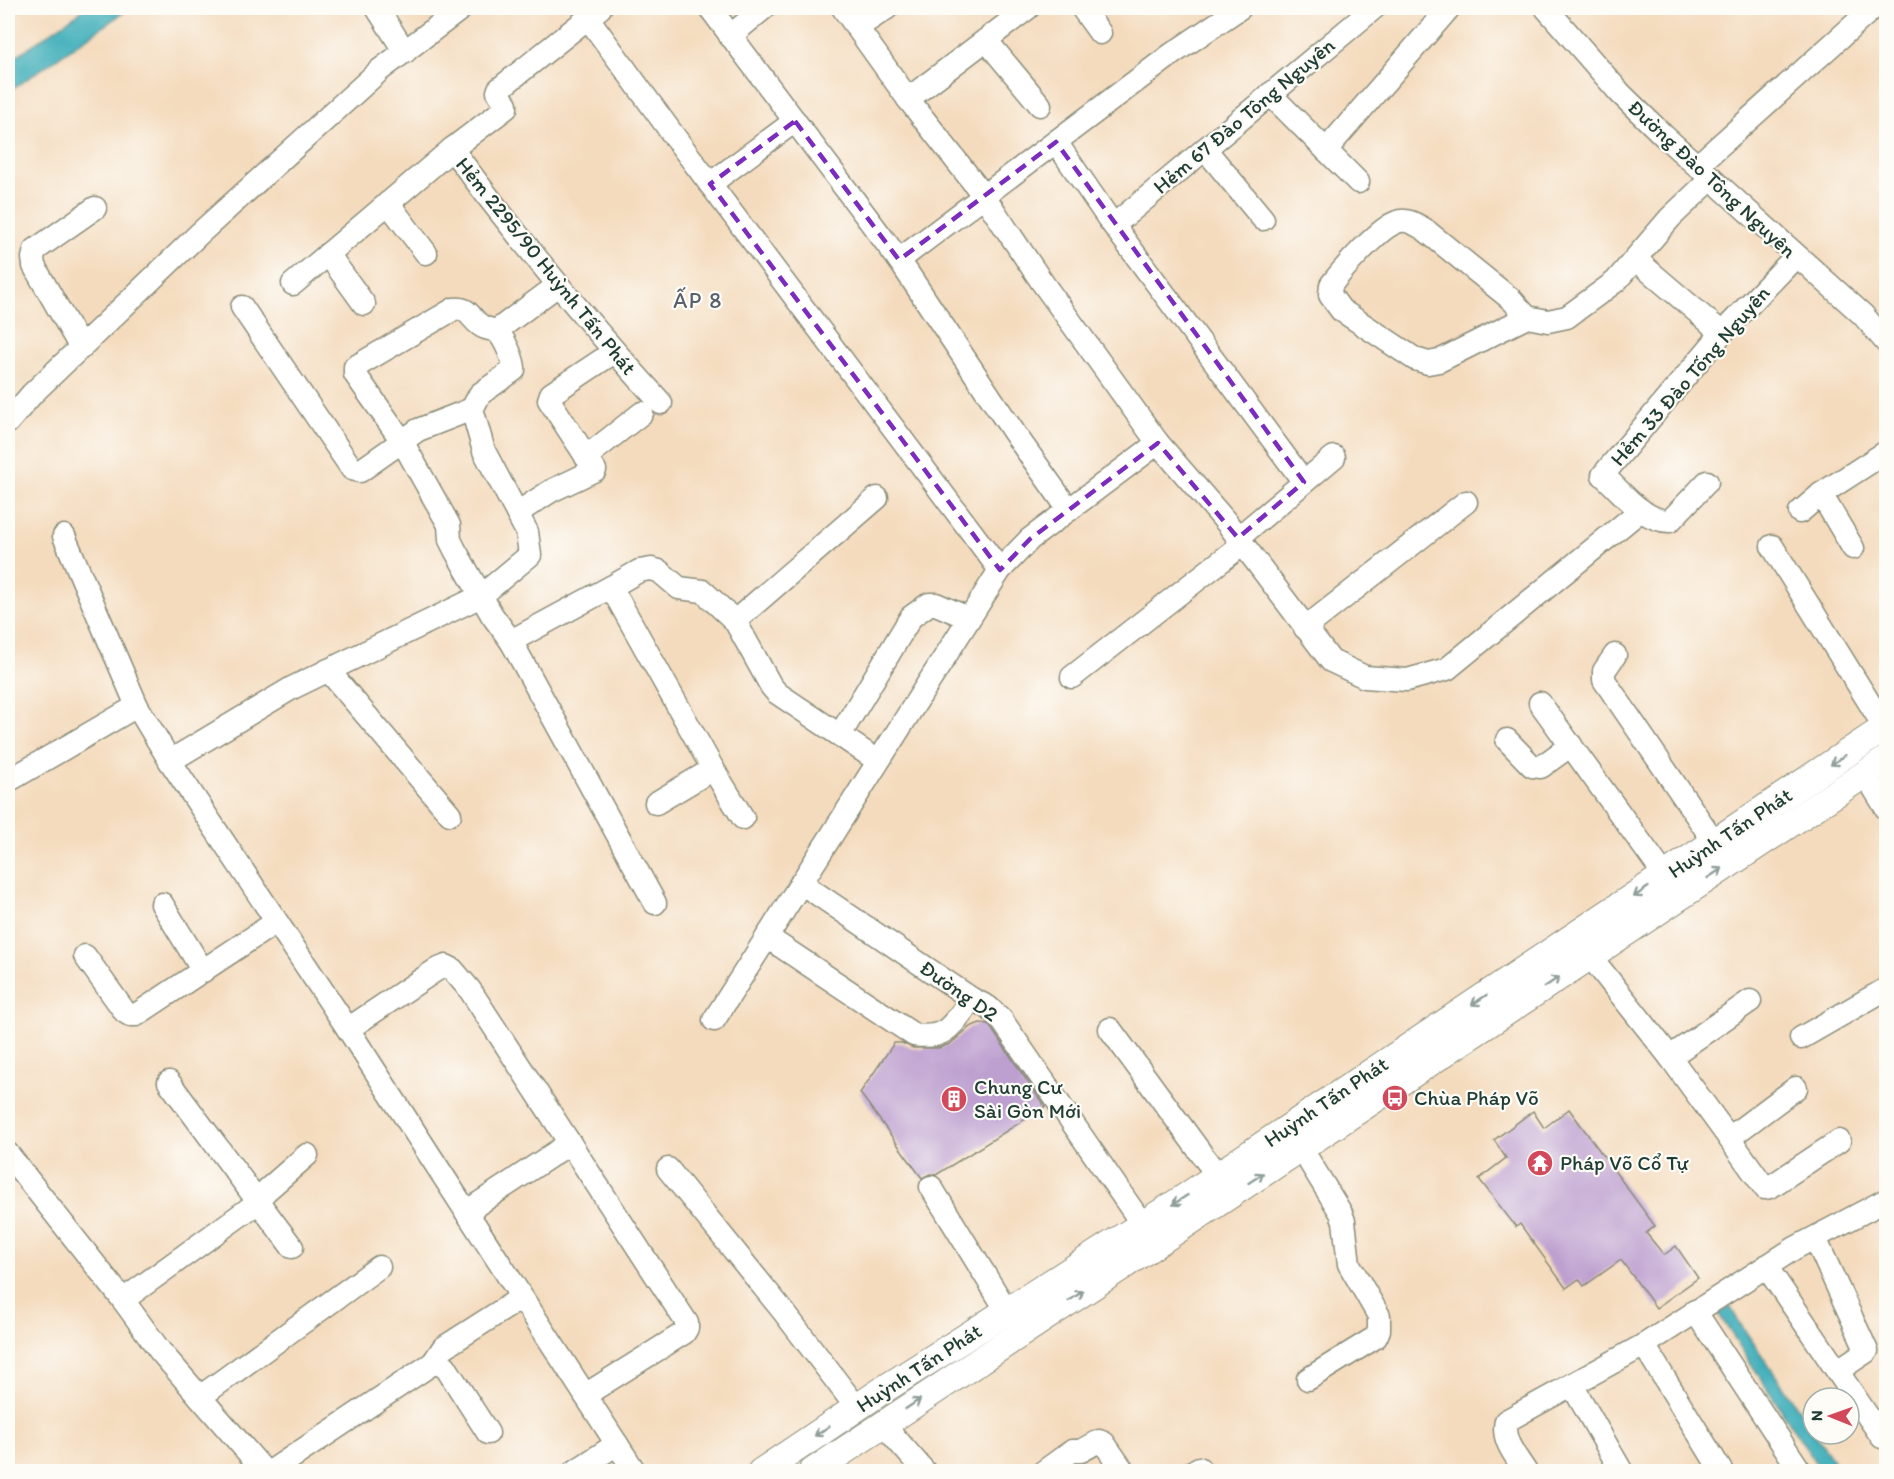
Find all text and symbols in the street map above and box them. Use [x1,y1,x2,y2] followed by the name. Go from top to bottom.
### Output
[1148,32,1339,199] street label: Hẻm 67 Đào Tông Nguyên
[1623,94,1802,263] street label: Đường Đào Tông Nguyên
[451,152,642,380] street label: Hẻm 2295/90 Huỳnh Tấn Phát
[1605,281,1775,471] street label: Hẻm 33 Đào Tống Nguyên
[673,287,723,314] district label: ẤP 8
[1830,754,1847,766] one-way arrow
[1663,782,1797,883] street label: Huỳnh Tấn Phát
[1706,867,1723,880] one-way arrow
[1633,886,1650,898] one-way arrow
[915,955,1003,1027] street label: Đường D2
[1544,975,1561,988] one-way arrow
[1471,994,1488,1006] one-way arrow
[1259,1051,1393,1152] street label: Huỳnh Tấn Phát
[974,1074,1081,1123] place label: Chung Cư Sài Gòn Mới
[1380,1083,1410,1113] bus stop icon: Chùa Pháp Võ
[939,1084,969,1114] building icon: Chung Cư Sài Gòn Mới
[1414,1085,1539,1110] place label: Chùa Pháp Võ
[1525,1148,1555,1178] temple icon: Pháp Võ Cổ Tự
[1560,1150,1689,1175] place label: Pháp Võ Cổ Tự
[1247,1171,1264,1183] one-way arrow
[1172,1194,1189,1206] one-way arrow
[1067,1290,1084,1303] one-way arrow
[851,1318,986,1417] street label: Huỳnh Tấn Phát
[1801,1386,1861,1446] north arrow
[905,1398,922,1411] one-way arrow
[1807,1410,1826,1421] text: N
[814,1425,831,1437] one-way arrow

